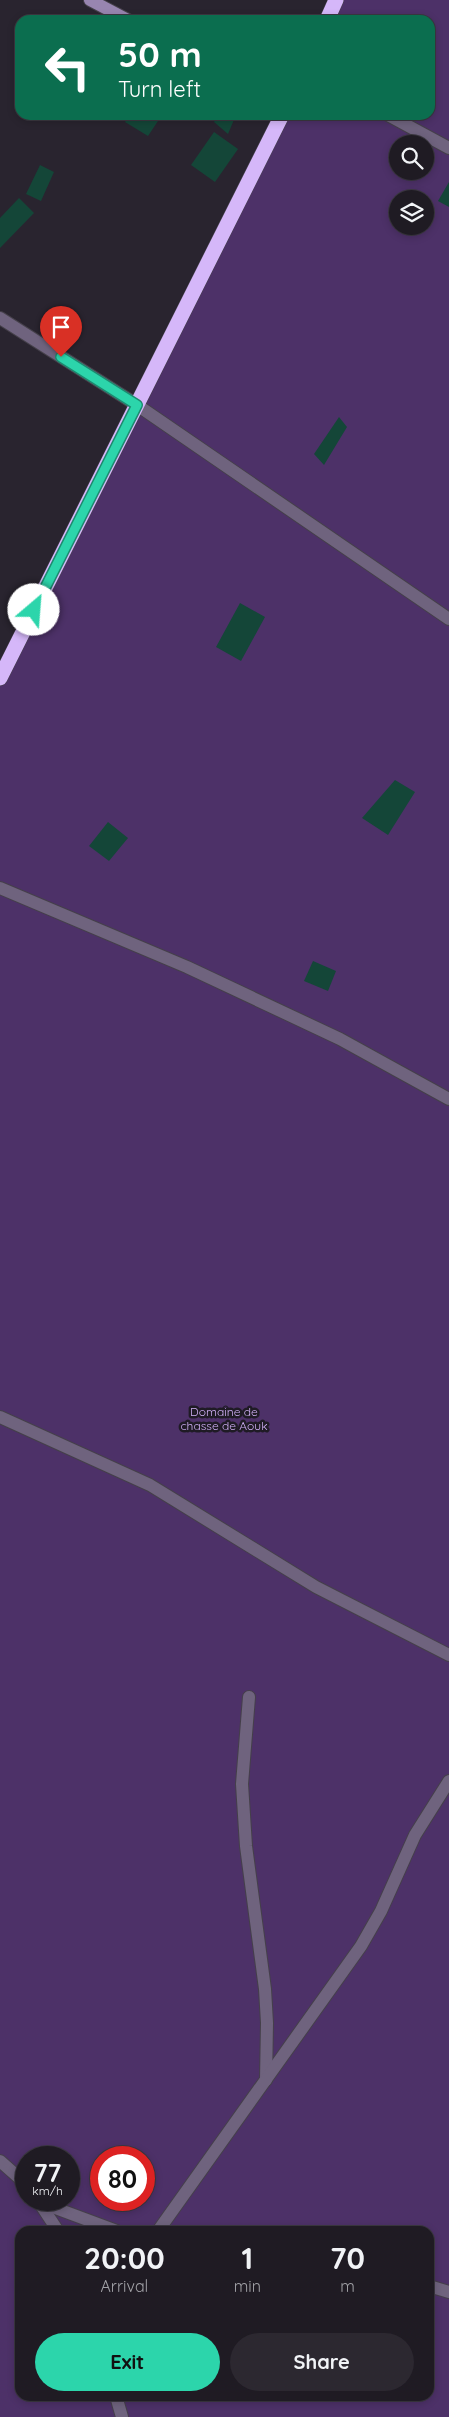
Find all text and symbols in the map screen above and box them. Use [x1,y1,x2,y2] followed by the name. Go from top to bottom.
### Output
[118,32,202,76] text: 50 m
[35,35,100,100] icon: left
[118,75,201,103] text: Turn left
[389,135,434,235] map controls
[389,135,434,180] button: search
[389,190,434,235] button: layers
[40,306,82,357] pin
[47,313,75,341] icon: arrive
[7,583,59,635] position arrow
[180,1404,268,1433] park label: Domaine de chasse de Aouk
[90,2146,155,2211] speed limit sign: 80
[34,2157,61,2188] text: 77
[32,2183,63,2198] text: km/h
[84,2239,165,2277] text: 20:00
[241,2239,253,2277] text: 1
[330,2239,365,2277] text: 70
[100,2276,148,2296] text: Arrival
[234,2276,261,2296] text: min
[340,2276,355,2296] text: m
[35,2333,220,2391] button: Exit
[230,2333,414,2391] button: Share

